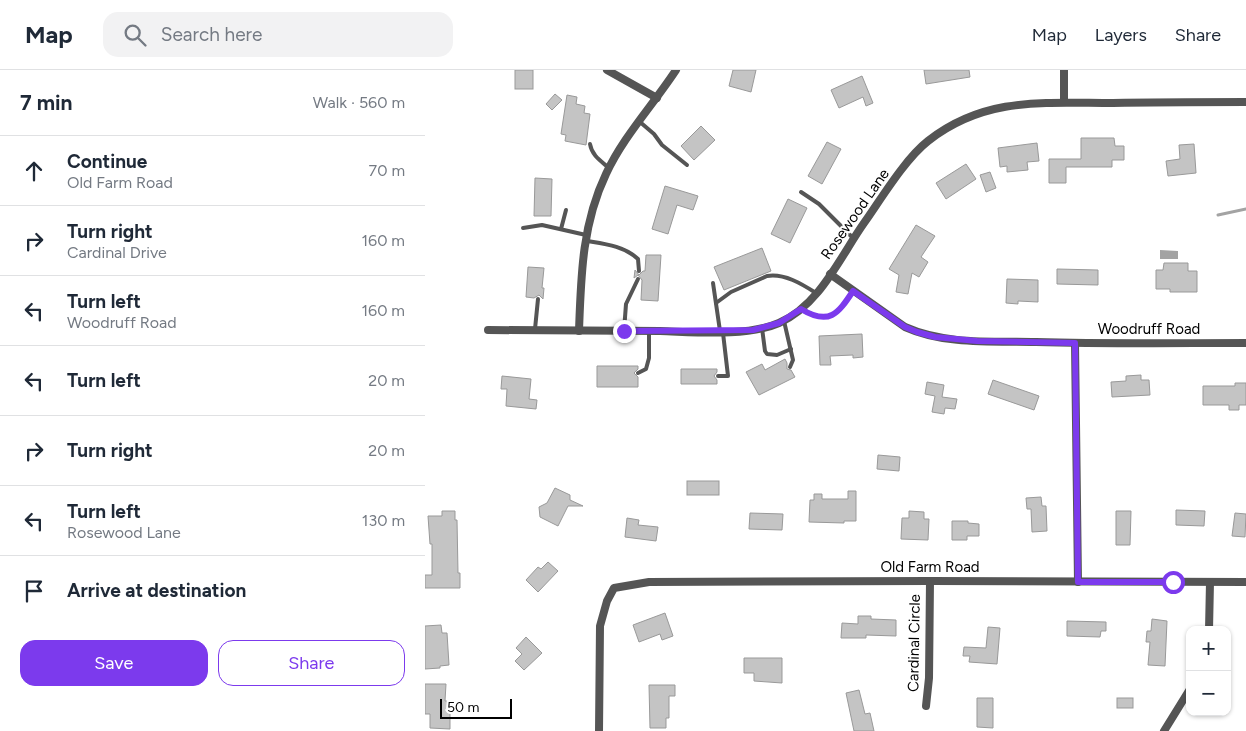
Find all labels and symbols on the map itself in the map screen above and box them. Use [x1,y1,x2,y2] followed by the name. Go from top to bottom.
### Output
[817,165,893,263] street label: Rosewood Lane
[613,320,636,343] route end
[1098,320,1200,338] street label: Woodruff Road
[880,558,980,576] street label: Old Farm Road
[1162,571,1185,594] route start
[904,594,924,692] street label: Cardinal Circle
[440,696,513,719] scale bar

